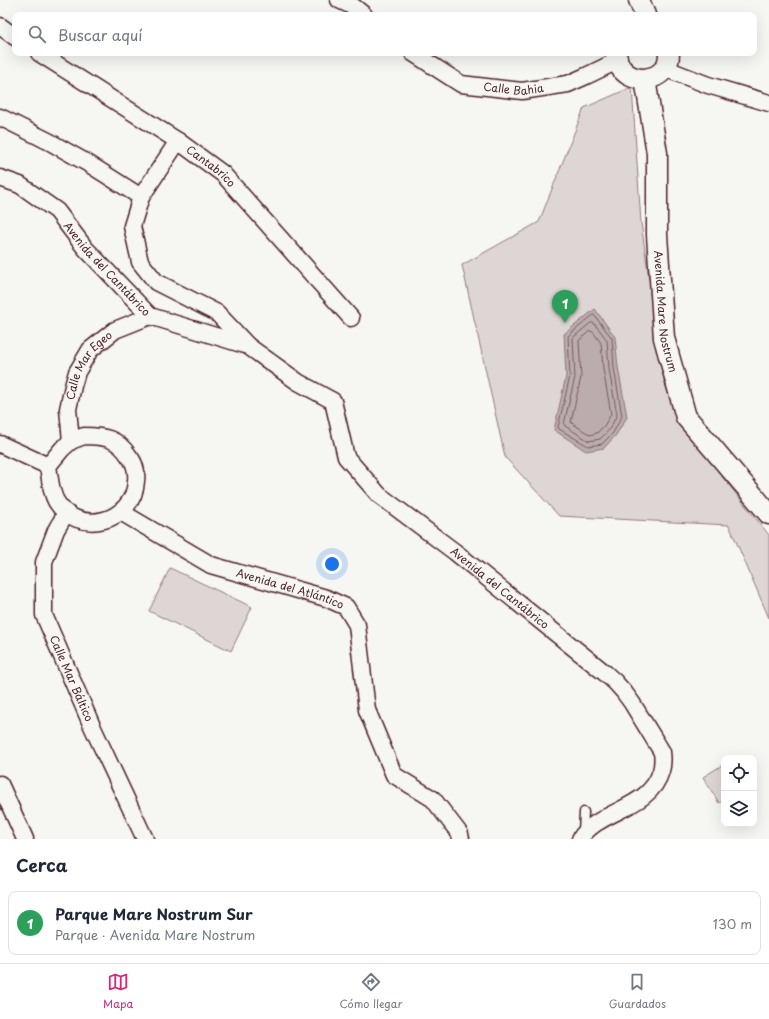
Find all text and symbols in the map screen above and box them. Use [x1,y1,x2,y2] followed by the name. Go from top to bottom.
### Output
[12,12,757,56] search box
[26,23,48,45] icon: search
[58,23,142,46] text: Buscar aquí
[482,78,545,99] street label: Calle Bahia
[183,141,240,191] street label: Cantabrico
[60,218,155,320] street label: Avenida del Cantábrico
[650,250,682,374] street label: Avenida Mare Nostrum
[552,290,578,323] pin: 1
[61,326,116,401] street label: Calle Mar Egeo
[447,543,553,633] street label: Avenida del Cantábrico
[322,554,342,574] your location
[234,564,347,613] street label: Avenida del Atlántico
[46,632,98,724] street label: Calle Mar Báltico
[721,755,757,827] map controls
[721,755,757,791] button: locate
[721,791,757,827] button: layers
[16,852,67,878] text: Cerca
[55,902,253,925] text: Parque Mare Nostrum Sur
[27,914,33,933] text: 1
[713,914,752,933] text: 130 m
[55,925,255,944] text: Parque · Avenida Mare Nostrum
[103,971,133,1012] tab: Mapa
[340,971,402,1012] tab: Cómo llegar
[609,971,666,1012] tab: Guardados

